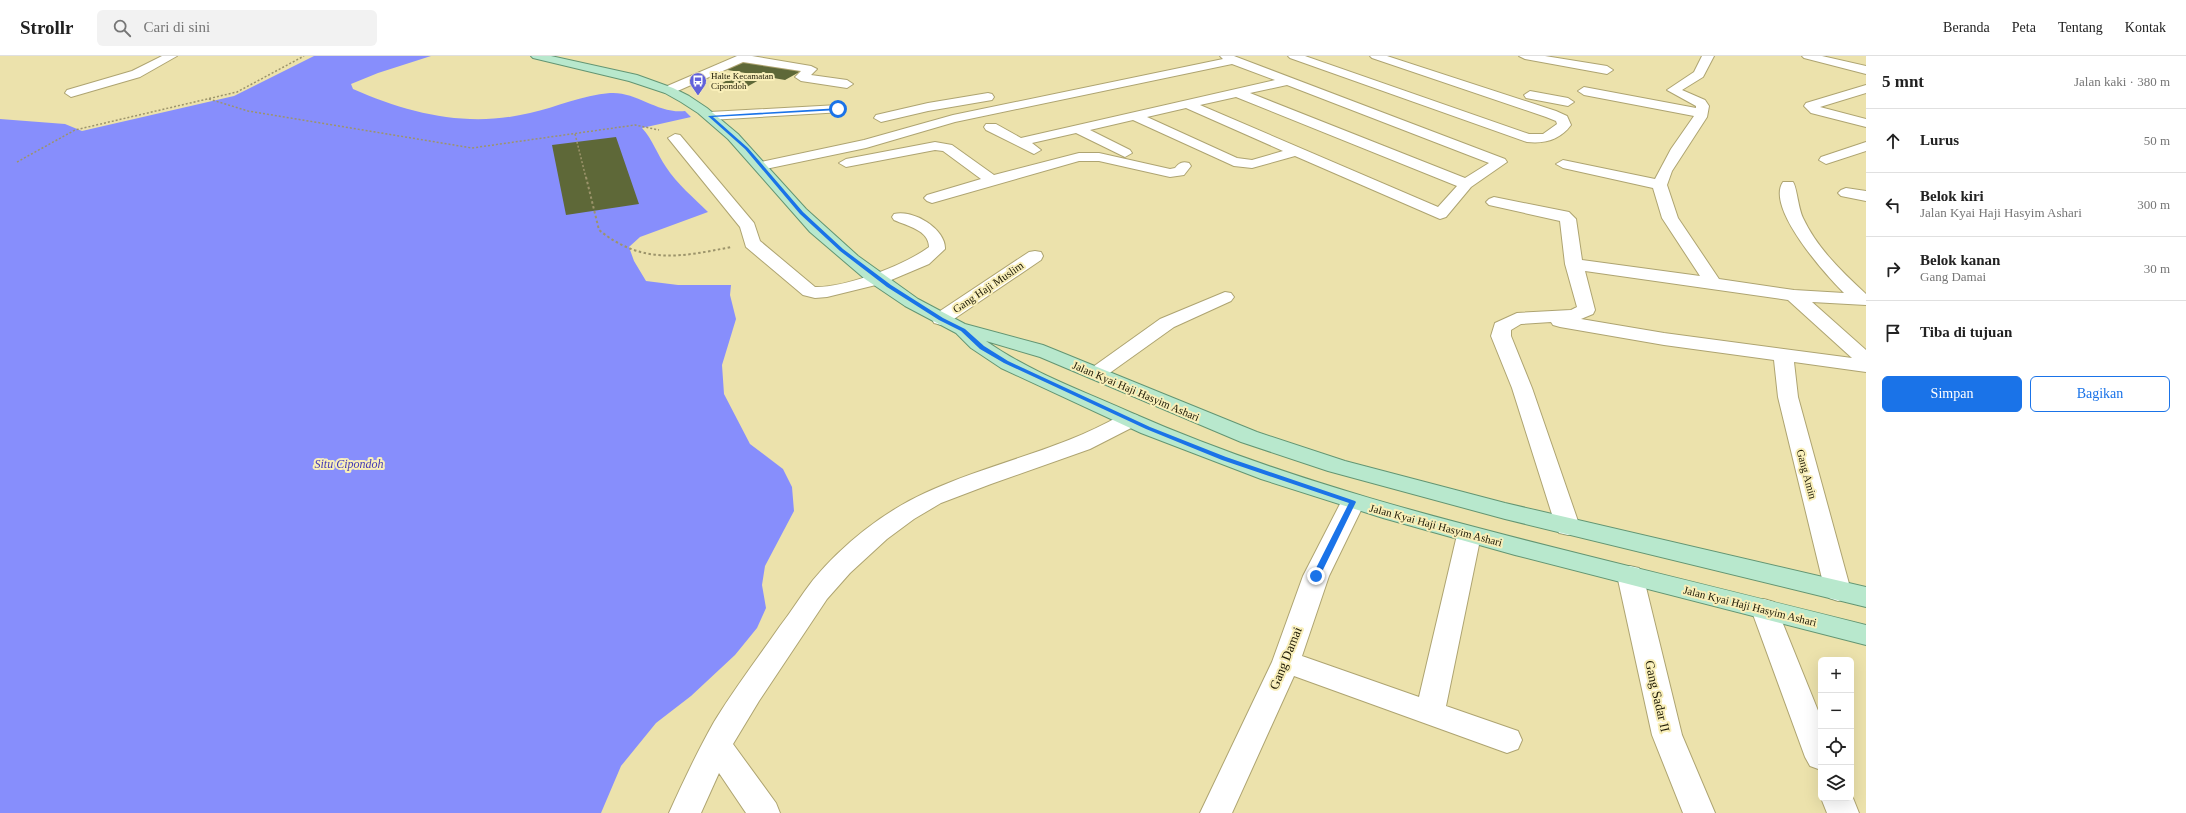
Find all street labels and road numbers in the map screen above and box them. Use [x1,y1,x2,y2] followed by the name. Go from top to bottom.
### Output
[950,259,1026,315] street label: Gang Haji Muslim
[1071,359,1201,423] street label: Jalan Kyai Haji Hasyim Ashari
[1795,448,1820,501] street label: Gang Amin
[1368,501,1504,549] street label: Jalan Kyai Haji Hasyim Ashari
[1682,584,1818,628] street label: Jalan Kyai Haji Hasyim Ashari
[1266,624,1305,692] street label: Gang Damai
[1642,659,1673,733] street label: Gang Sadar II

